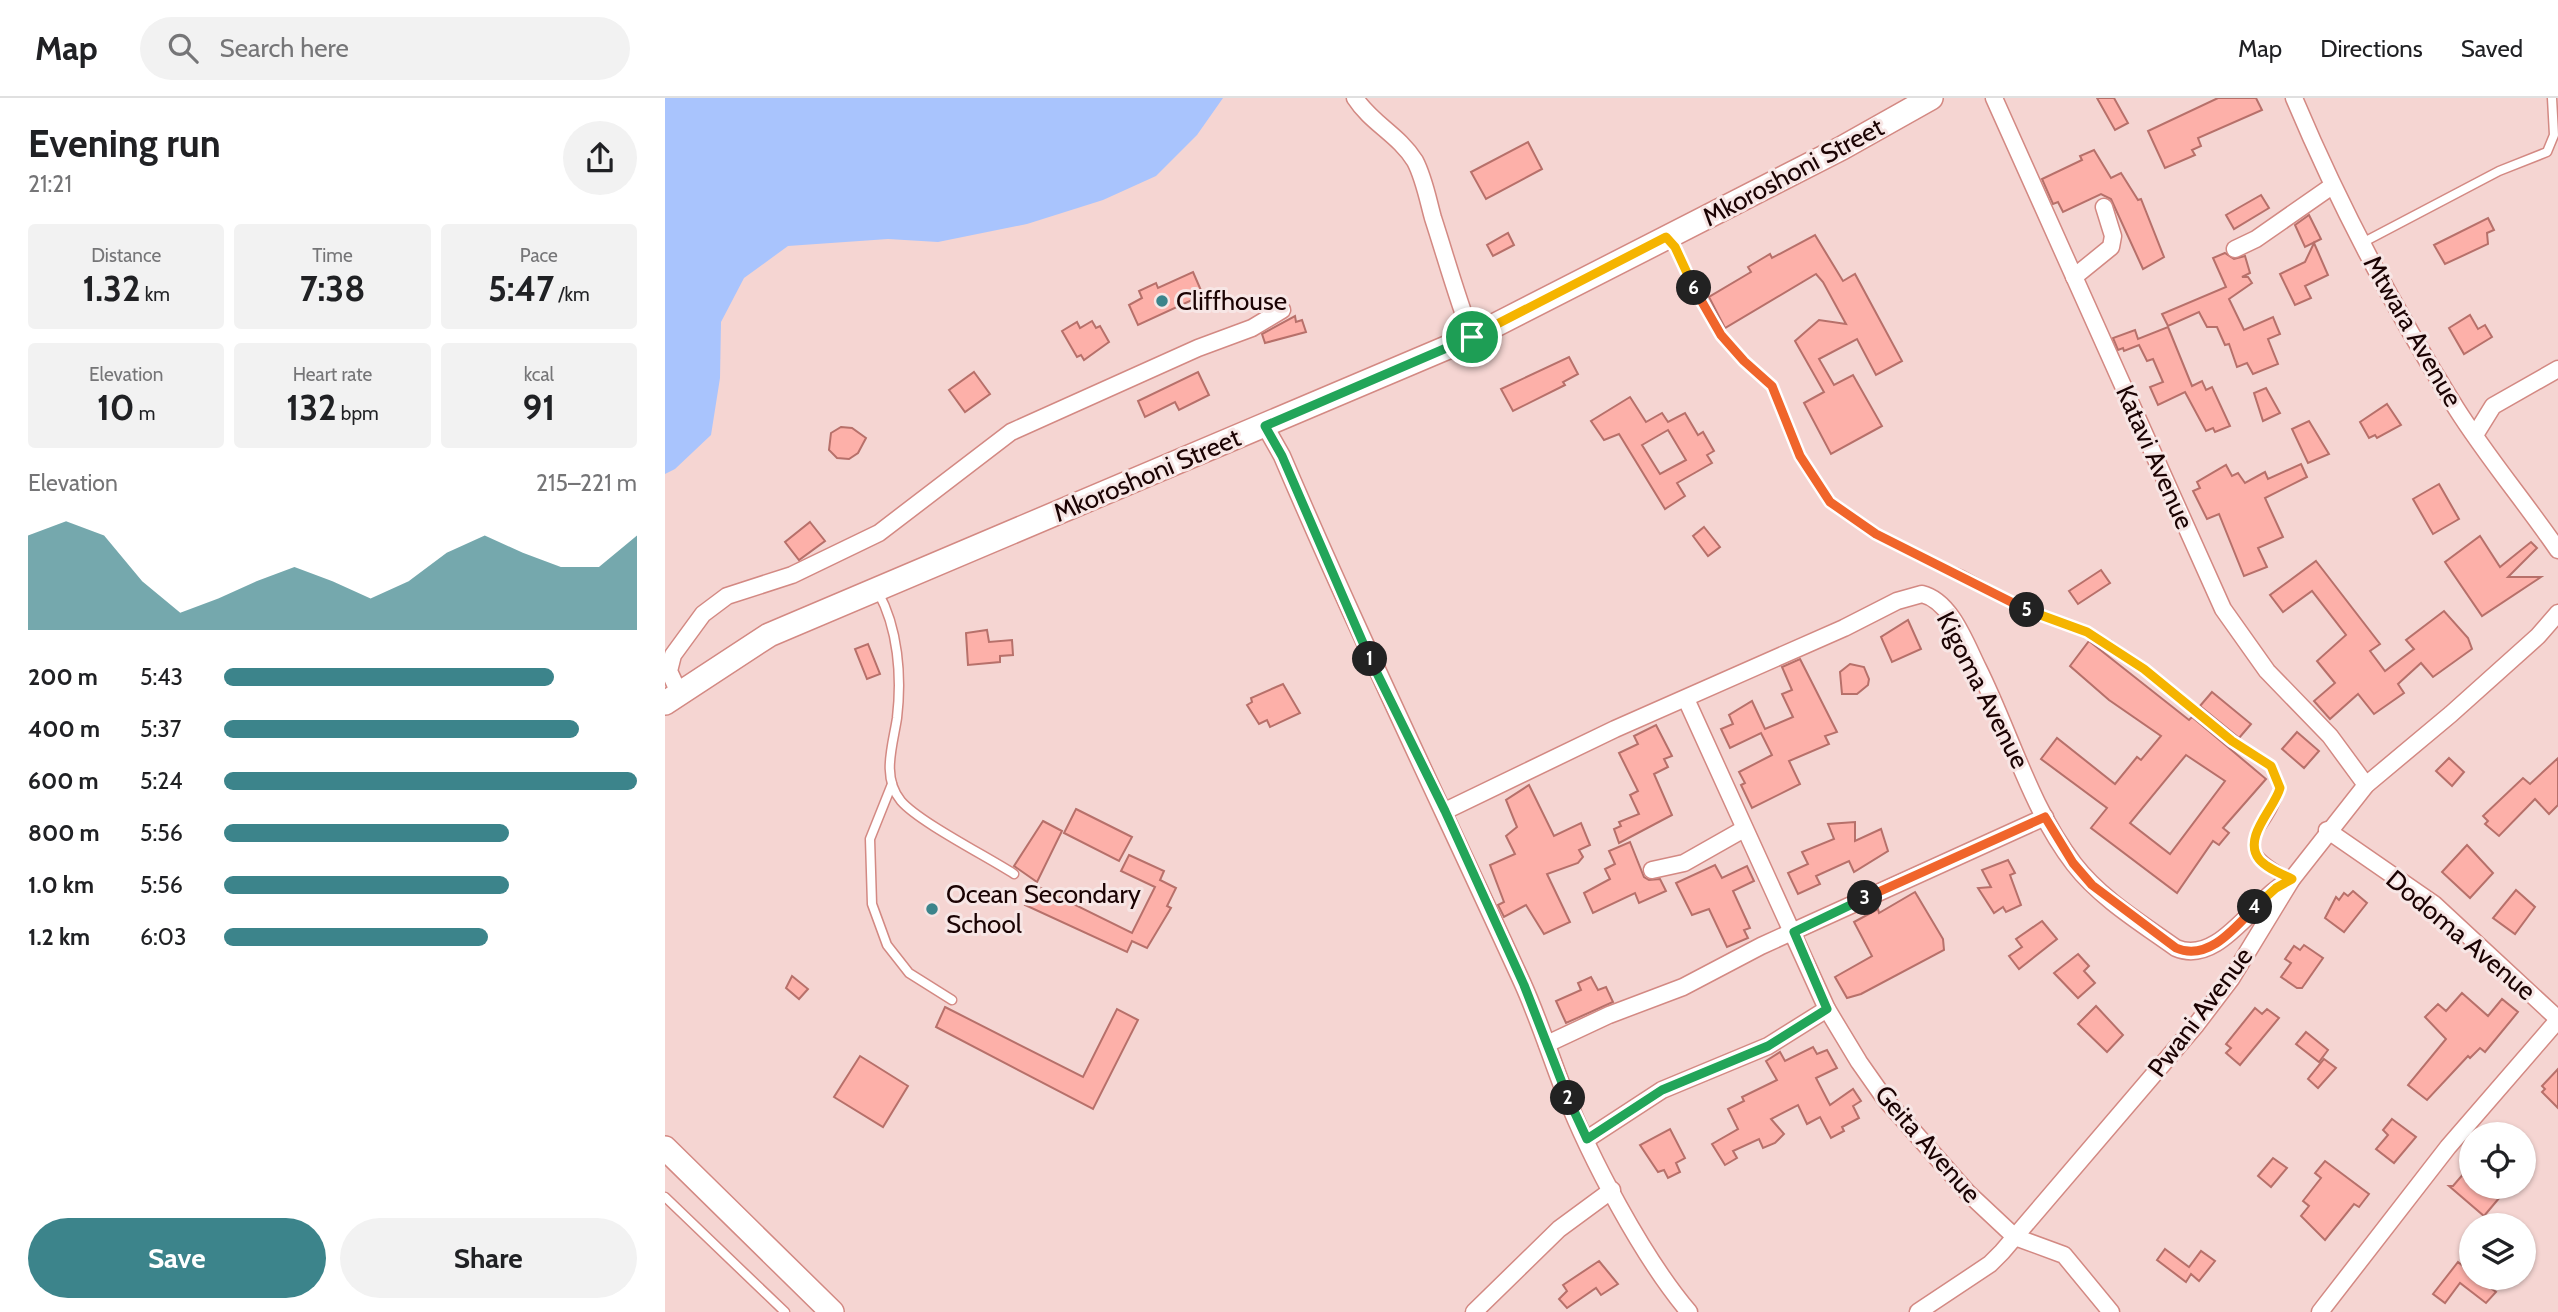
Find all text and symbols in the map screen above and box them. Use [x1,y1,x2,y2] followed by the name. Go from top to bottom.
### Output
[140,17,630,80] search box
[35,28,98,68] text: Map
[164,29,202,67] icon: search
[220,32,349,64] text: Search here
[2238,34,2282,63] text: Map
[2320,34,2423,63] text: Directions
[2461,34,2523,63] text: Saved
[1697,111,1889,233] street label: Mkoroshoni Street
[28,120,221,167] text: Evening run
[563,121,637,195] button: share
[28,170,72,198] text: 21:21
[91,244,161,267] text: Distance
[312,244,353,267] text: Time
[520,244,558,267] text: Pace
[2357,250,2469,412] street label: Mtwara Avenue
[82,267,140,310] text: 1.32
[300,267,365,310] text: 7:38
[488,267,554,310] text: 5:47
[1677,270,1711,306] pin: 6
[1688,276,1699,299] text: 6
[140,283,170,306] text: km
[554,283,590,306] text: /km
[1176,285,1287,317] place label: Cliffhouse
[1154,293,1170,309] marker: Cliffhouse
[1442,307,1502,367] pin
[1453,318,1491,356] icon: arrive
[89,363,163,386] text: Elevation
[293,363,372,386] text: Heart rate
[524,363,554,386] text: kcal
[2109,380,2201,534] street label: Katavi Avenue
[97,386,135,429] text: 10
[286,386,337,429] text: 132
[523,386,555,429] text: 91
[135,402,155,425] text: m
[337,402,379,425] text: bpm
[1049,421,1246,529] street label: Mkoroshoni Street
[28,469,118,497] text: Elevation
[536,469,637,497] text: 215–221 m
[2009,592,2045,628] pin: 5
[2021,598,2032,621] text: 5
[1930,606,2036,774] street label: Kigoma Avenue
[1353,642,1387,676] pin: 1
[1366,647,1373,670] text: 1
[28,663,98,691] text: 200 m
[140,663,183,691] text: 5:43
[28,715,100,743] text: 400 m
[140,715,181,743] text: 5:37
[28,767,99,795] text: 600 m
[140,767,183,795] text: 5:24
[28,819,100,847] text: 800 m
[140,819,183,847] text: 5:56
[2380,863,2542,1007] street label: Dodoma Avenue
[28,871,94,899] text: 1.0 km
[140,871,183,899] text: 5:56
[946,878,1141,940] place label: Ocean Secondary School
[1847,880,1883,916] pin: 3
[1859,886,1870,909] text: 3
[2237,890,2273,924] pin: 4
[2249,895,2260,918] text: 4
[924,901,940,917] marker: Ocean Secondary School
[28,923,90,951] text: 1.2 km
[140,923,186,951] text: 6:03
[2141,941,2259,1083] street label: Pwani Avenue
[1868,1079,1988,1209] street label: Geita Avenue
[1551,1080,1585,1116] pin: 2
[1562,1086,1573,1109] text: 2
[2459,1122,2536,1290] map controls
[2459,1122,2536,1199] button: locate
[2459,1213,2536,1290] button: layers
[28,1218,326,1298] button: Save
[340,1218,637,1298] button: Share

